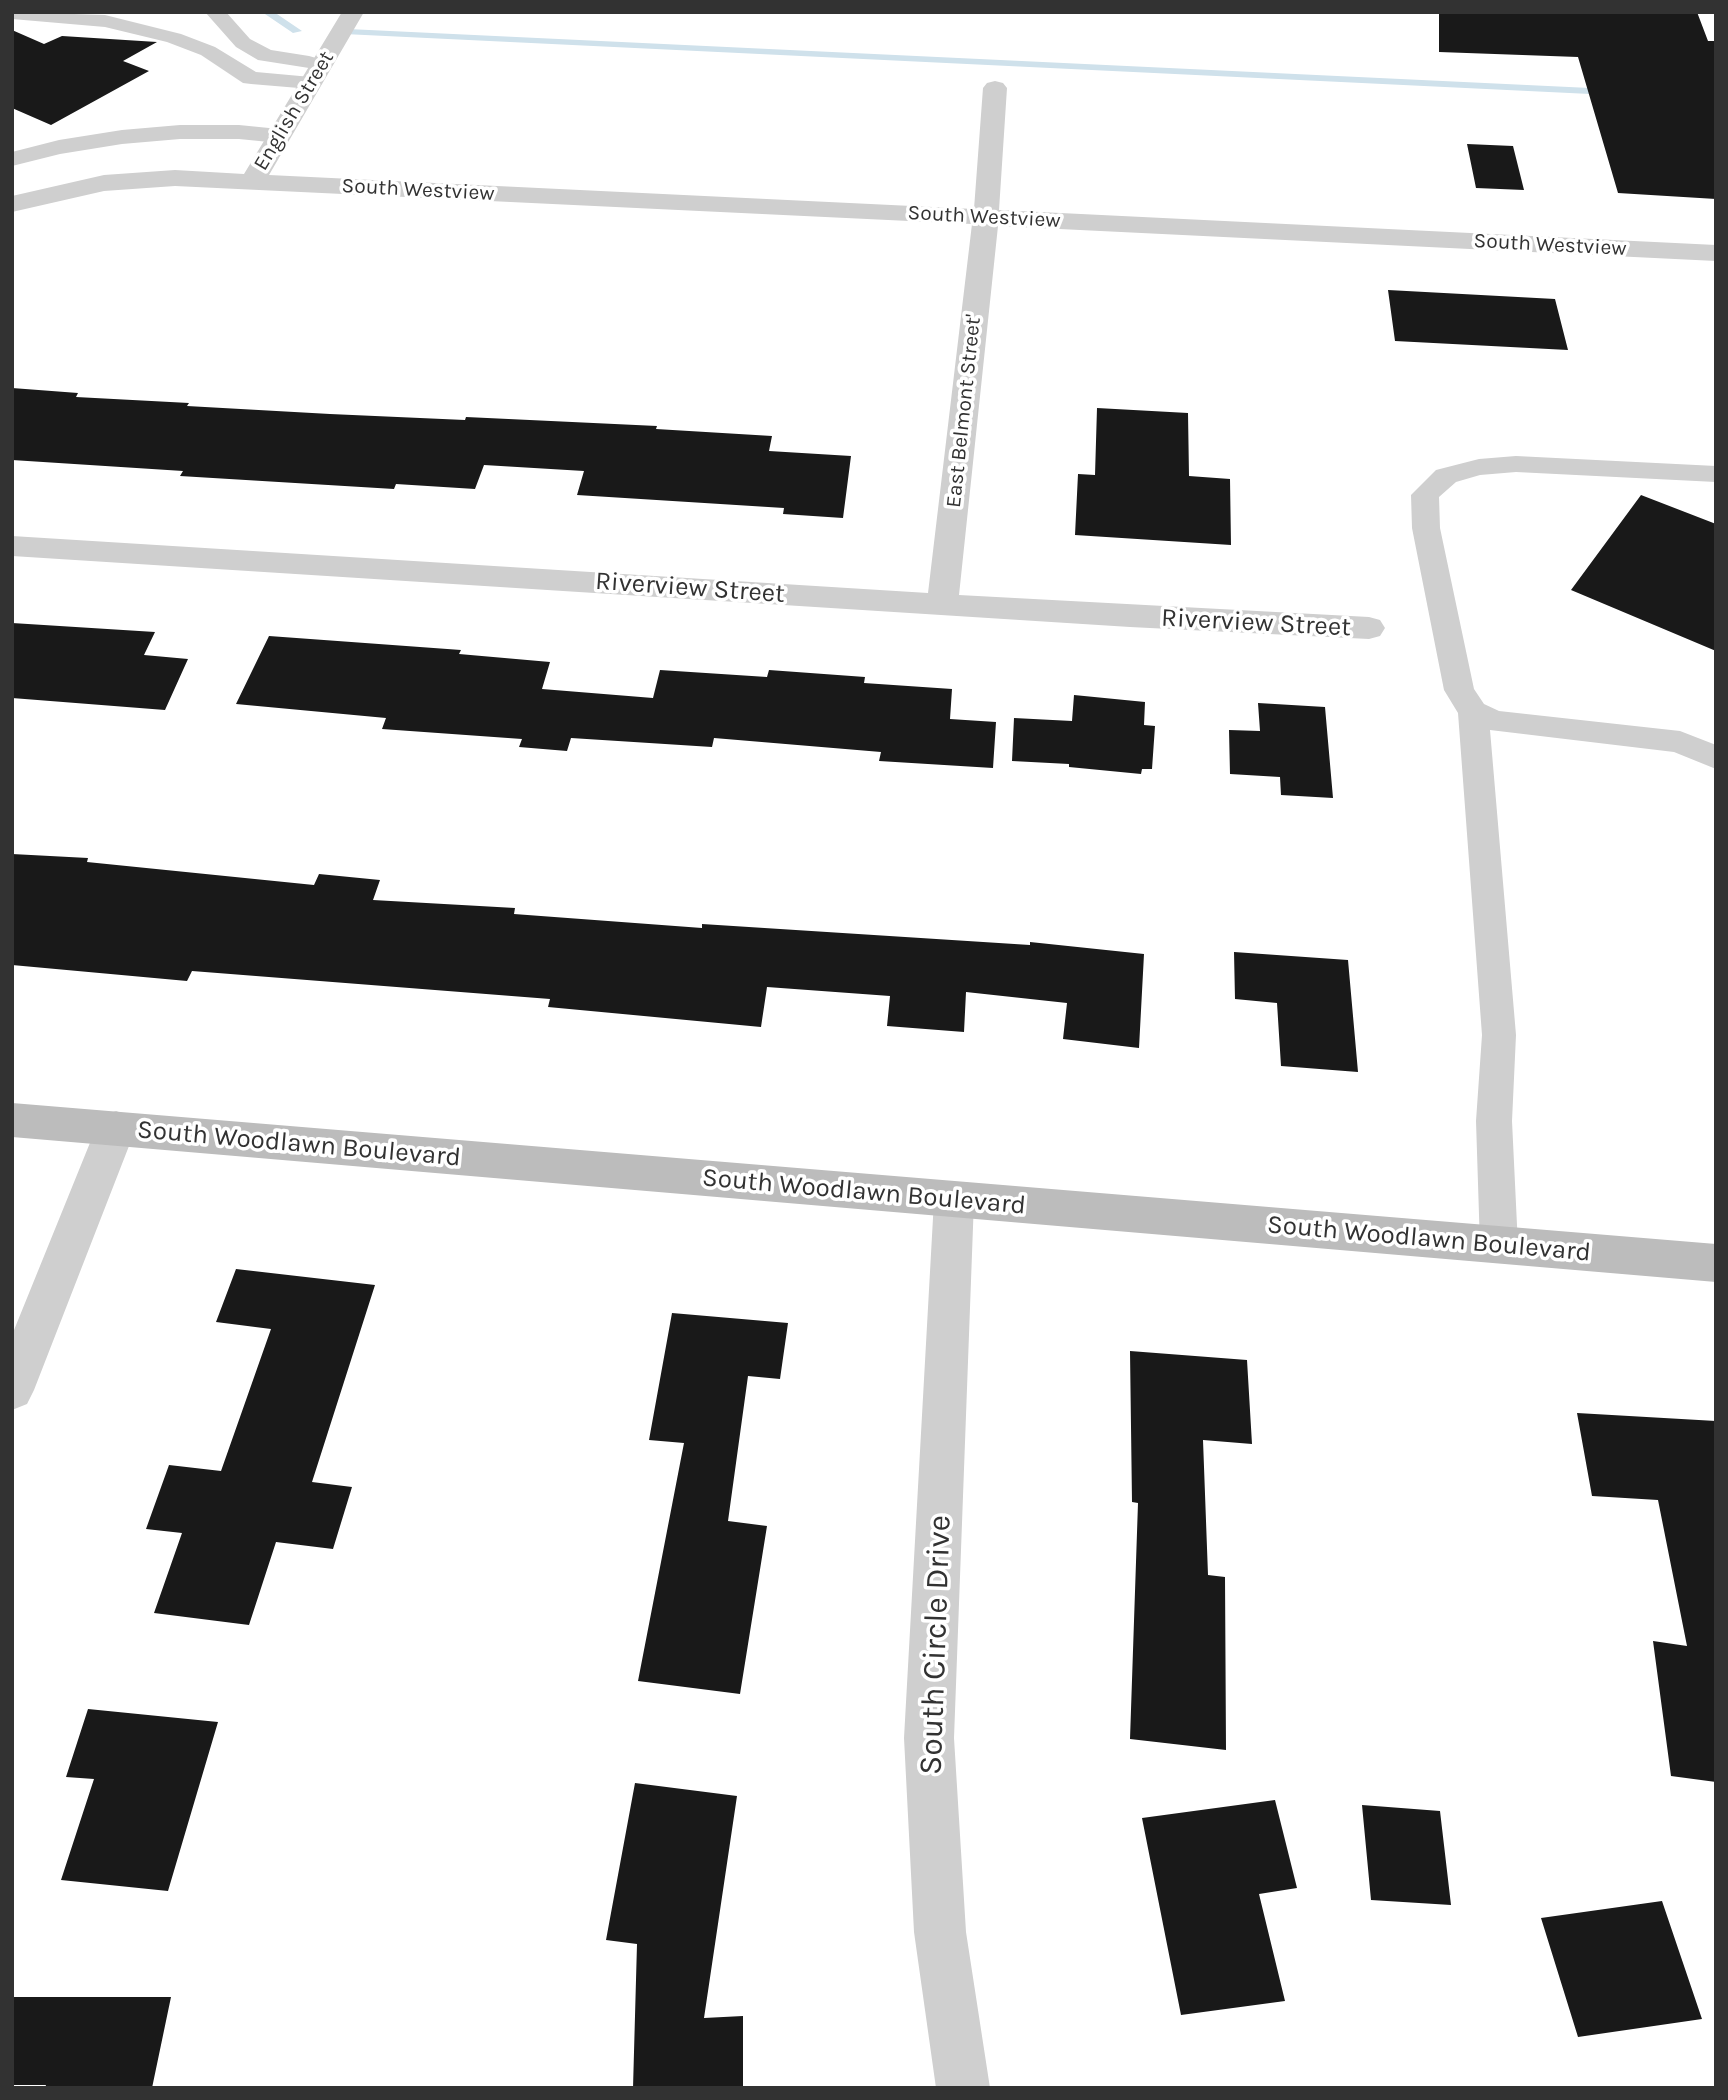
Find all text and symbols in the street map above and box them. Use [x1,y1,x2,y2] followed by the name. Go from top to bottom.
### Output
[248,47,340,175] street label: English Street
[341,173,495,207] street label: South Westview
[907,200,1061,234] street label: South Westview
[1473,228,1627,262] street label: South Westview
[941,313,987,509] street label: East Belmont Street'
[594,566,786,610] street label: Riverview Street
[1160,602,1352,644] street label: Riverview Street
[136,1114,462,1174] street label: South Woodlawn Boulevard
[701,1162,1027,1222] street label: South Woodlawn Boulevard
[1266,1209,1592,1269] street label: South Woodlawn Boulevard
[912,1514,960,1776] street label: South Circle Drive

